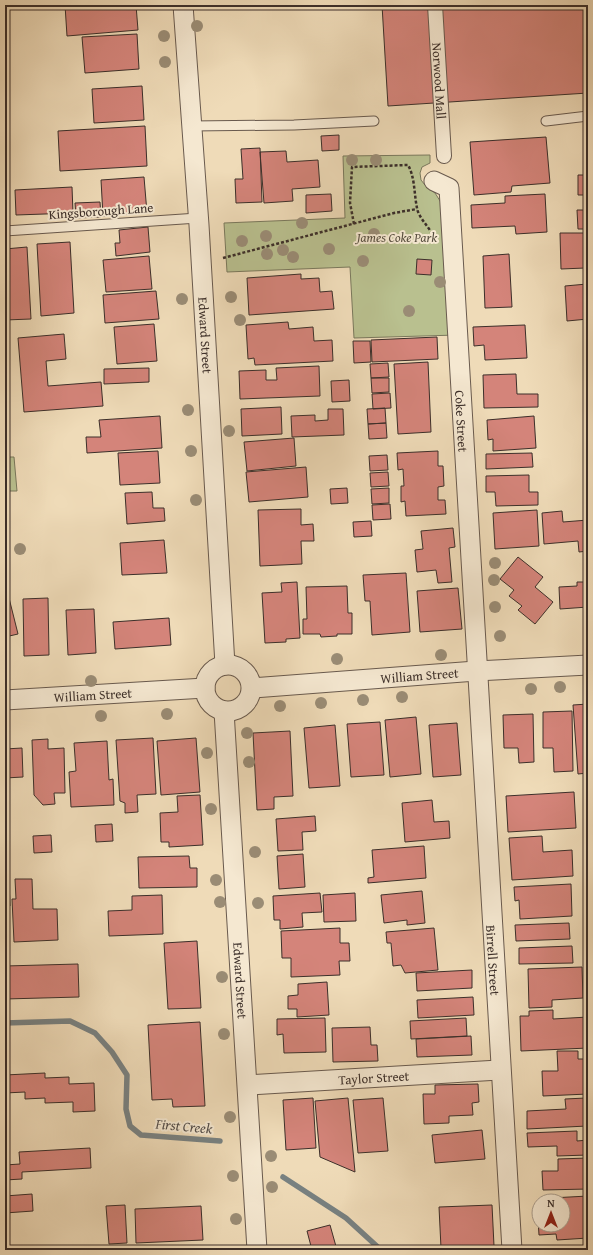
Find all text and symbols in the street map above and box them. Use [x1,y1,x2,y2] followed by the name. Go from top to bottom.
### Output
[428,42,451,120] street label: Norwood Mall
[48,198,154,224] street label: Kingsborough Lane
[355,228,437,247] park label: James Coke Park
[194,296,217,374] street label: Edward Street
[450,390,473,453] street label: Coke Street
[380,663,460,688] street label: William Street
[53,683,133,707] street label: William Street
[482,924,505,997] street label: Birrell Street
[229,942,252,1020] street label: Edward Street
[338,1066,410,1089] street label: Taylor Street
[154,1113,214,1138] water label: First Creek
[531,1193,571,1233] north arrow
[547,1195,555,1211] text: N

